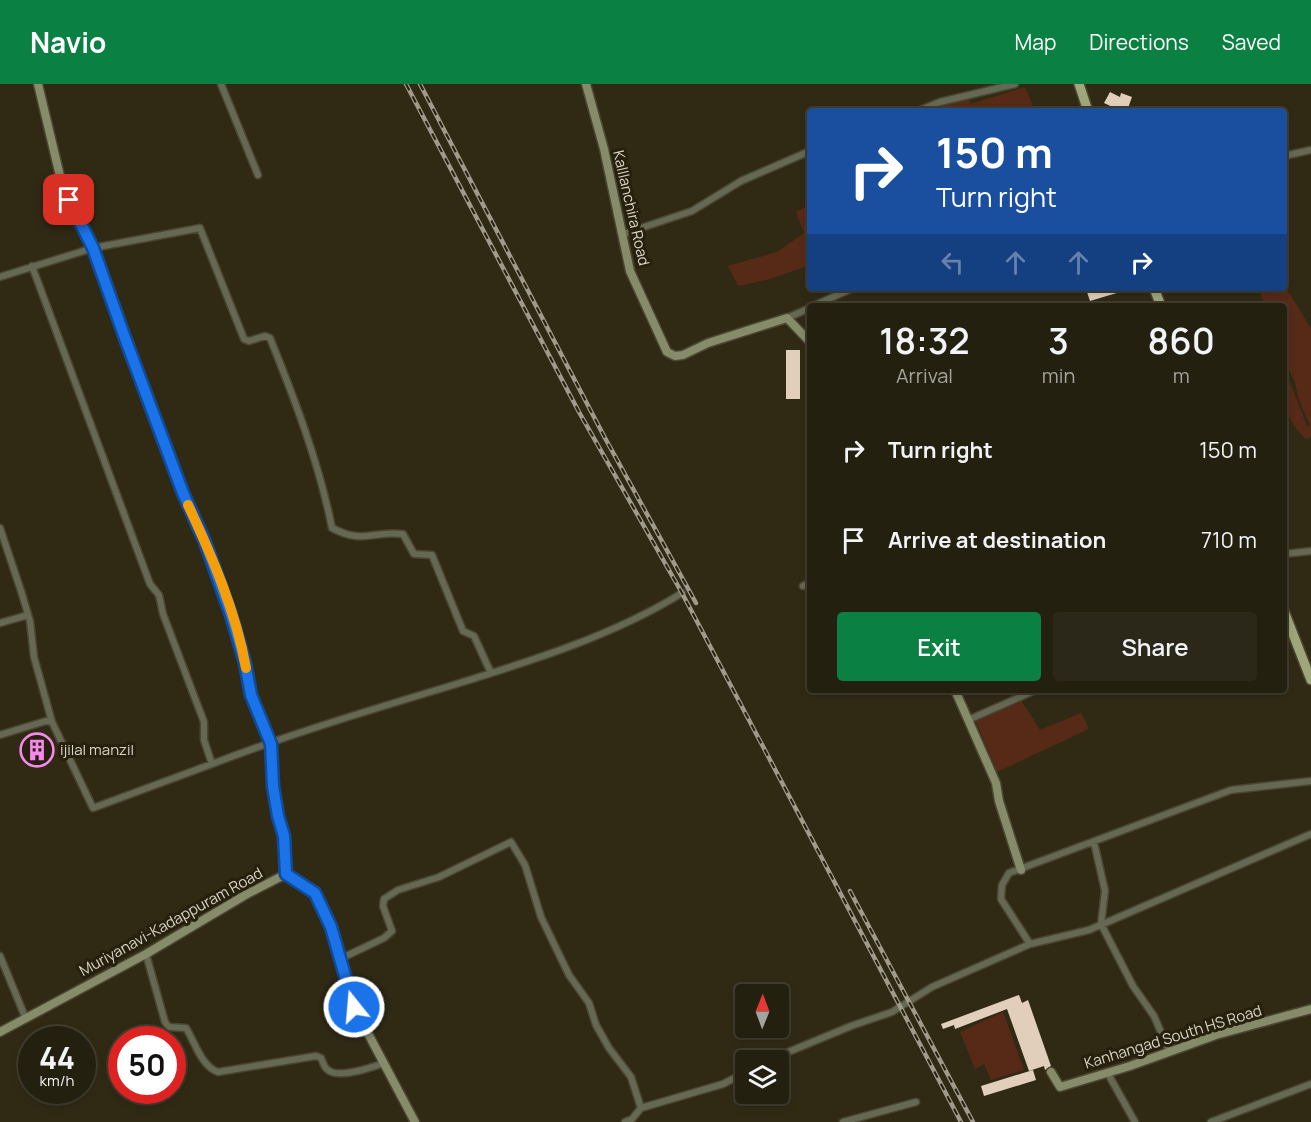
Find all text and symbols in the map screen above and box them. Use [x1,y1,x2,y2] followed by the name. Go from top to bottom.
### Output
[30,23,106,61] text: Navio
[1015,28,1056,56] text: Map
[1089,28,1189,56] text: Directions
[1222,28,1281,56] text: Saved
[936,123,1053,181] text: 150 m
[837,132,915,210] icon: right
[608,148,655,268] street label: Kalllanchira Road
[43,174,94,225] pin
[936,178,1057,215] text: Turn right
[52,183,85,216] icon: arrive
[936,246,969,279] icon: left
[999,246,1032,279] icon: ahead
[1062,246,1095,279] icon: ahead
[1125,246,1158,279] icon: right
[879,316,970,365] text: 18:32
[1048,316,1069,365] text: 3
[1148,316,1215,365] text: 860
[896,362,953,389] text: Arrival
[1042,362,1075,389] text: min
[1173,362,1190,389] text: m
[837,434,870,467] icon: right
[888,435,993,465] text: Turn right
[1199,435,1257,465] text: 150 m
[837,524,870,557] icon: arrive
[888,525,1106,555] text: Arrive at destination
[1201,525,1257,555] text: 710 m
[837,612,1041,681] button: Exit
[1053,612,1257,681] button: Share
[19,732,55,768] building icon: ijilal manzil
[60,739,134,760] place label: ijilal manzil
[75,862,266,981] street label: Muriyanavi-Kadappuram Road
[322,975,386,1039] position arrow
[735,984,789,1038] north arrow
[735,984,789,1104] map controls
[1082,1000,1264,1074] street label: Kanhangad South HS Road
[108,1026,186,1104] speed limit sign: 50
[39,1037,75,1078] text: 44
[735,1050,789,1104] button: layers
[40,1070,74,1091] text: km/h

